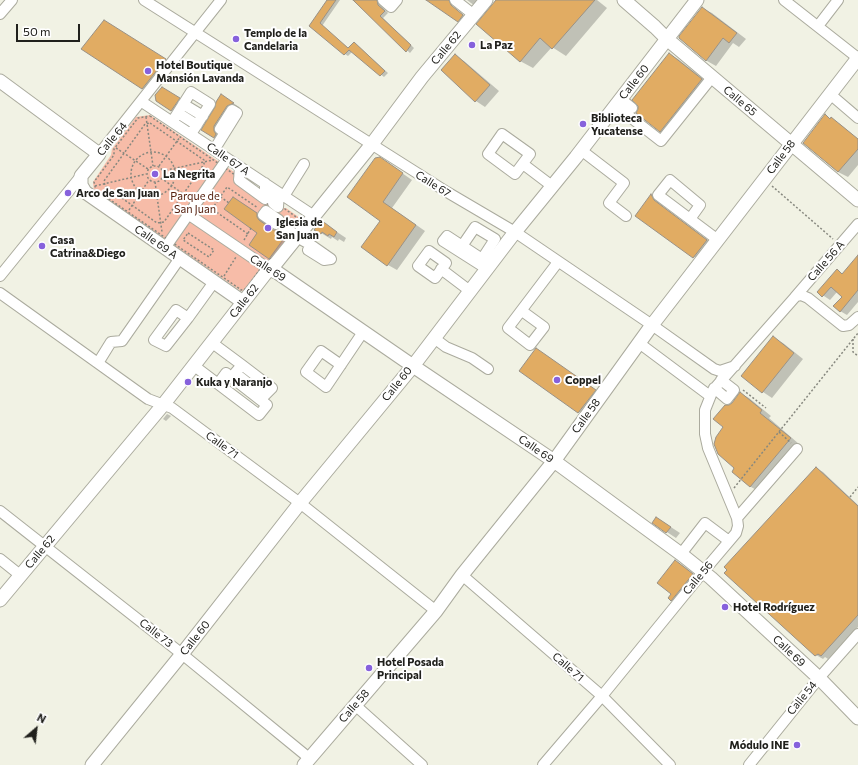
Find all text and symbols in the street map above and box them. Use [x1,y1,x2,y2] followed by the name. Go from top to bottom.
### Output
[18,16,82,42] scale bar
[23,24,51,38] text: 50 m
[244,26,307,52] place label: Templo de la Candelaria
[428,29,464,67] street label: Calle 62
[231,34,241,44] marker: Templo de la Candelaria
[480,38,513,52] place label: La Paz
[467,40,477,50] marker: La Paz
[156,58,244,84] place label: Hotel Boutique Mansión Lavanda
[616,62,652,102] street label: Calle 60
[143,66,153,76] marker: Hotel Boutique Mansión Lavanda
[721,83,759,119] street label: Calle 65
[591,111,643,137] place label: Biblioteca Yucatense
[94,119,130,159] street label: Calle 64
[578,119,588,129] marker: Biblioteca Yucatense
[764,137,798,177] street label: Calle 58
[204,140,252,178] street label: Calle 67 A
[163,167,215,181] place label: La Negrita
[413,168,453,200] street label: Calle 67
[150,169,160,179] marker: La Negrita
[76,186,159,200] place label: Arco de San Juan
[63,188,73,198] marker: Arco de San Juan
[170,189,220,215] park label: Parque de San Juan
[276,215,323,241] place label: Iglesia de San Juan
[132,222,180,262] street label: Calle 69 A
[263,223,273,233] marker: Iglesia de San Juan
[50,233,126,259] place label: Casa Catrina&Diego
[805,238,847,284] street label: Calle 56 A
[37,241,47,251] marker: Casa Catrina&Diego
[248,252,288,284] street label: Calle 69
[227,281,261,321] street label: Calle 62
[379,364,415,404] street label: Calle 60
[565,373,601,387] place label: Coppel
[196,375,272,389] place label: Kuka y Naranjo
[552,375,562,385] marker: Coppel
[183,377,193,387] marker: Kuka y Naranjo
[569,396,603,436] street label: Calle 58
[203,429,241,461] street label: Calle 71
[516,432,556,466] street label: Calle 69
[22,533,58,571] street label: Calle 62
[680,559,716,597] street label: Calle 56
[733,600,815,614] place label: Hotel Rodríguez
[720,602,730,612] marker: Hotel Rodríguez
[137,616,175,650] street label: Calle 73
[177,618,213,658] street label: Calle 60
[770,633,808,669] street label: Calle 69
[550,650,586,684] street label: Calle 71
[377,655,444,681] place label: Hotel Posada Principal
[364,663,374,673] marker: Hotel Posada Principal
[784,678,820,718] street label: Calle 54
[336,687,372,725] street label: Calle 58
[16,709,56,749] north arrow
[35,710,49,726] text: N
[729,738,789,752] place label: Módulo INE
[792,740,802,750] marker: Módulo INE

